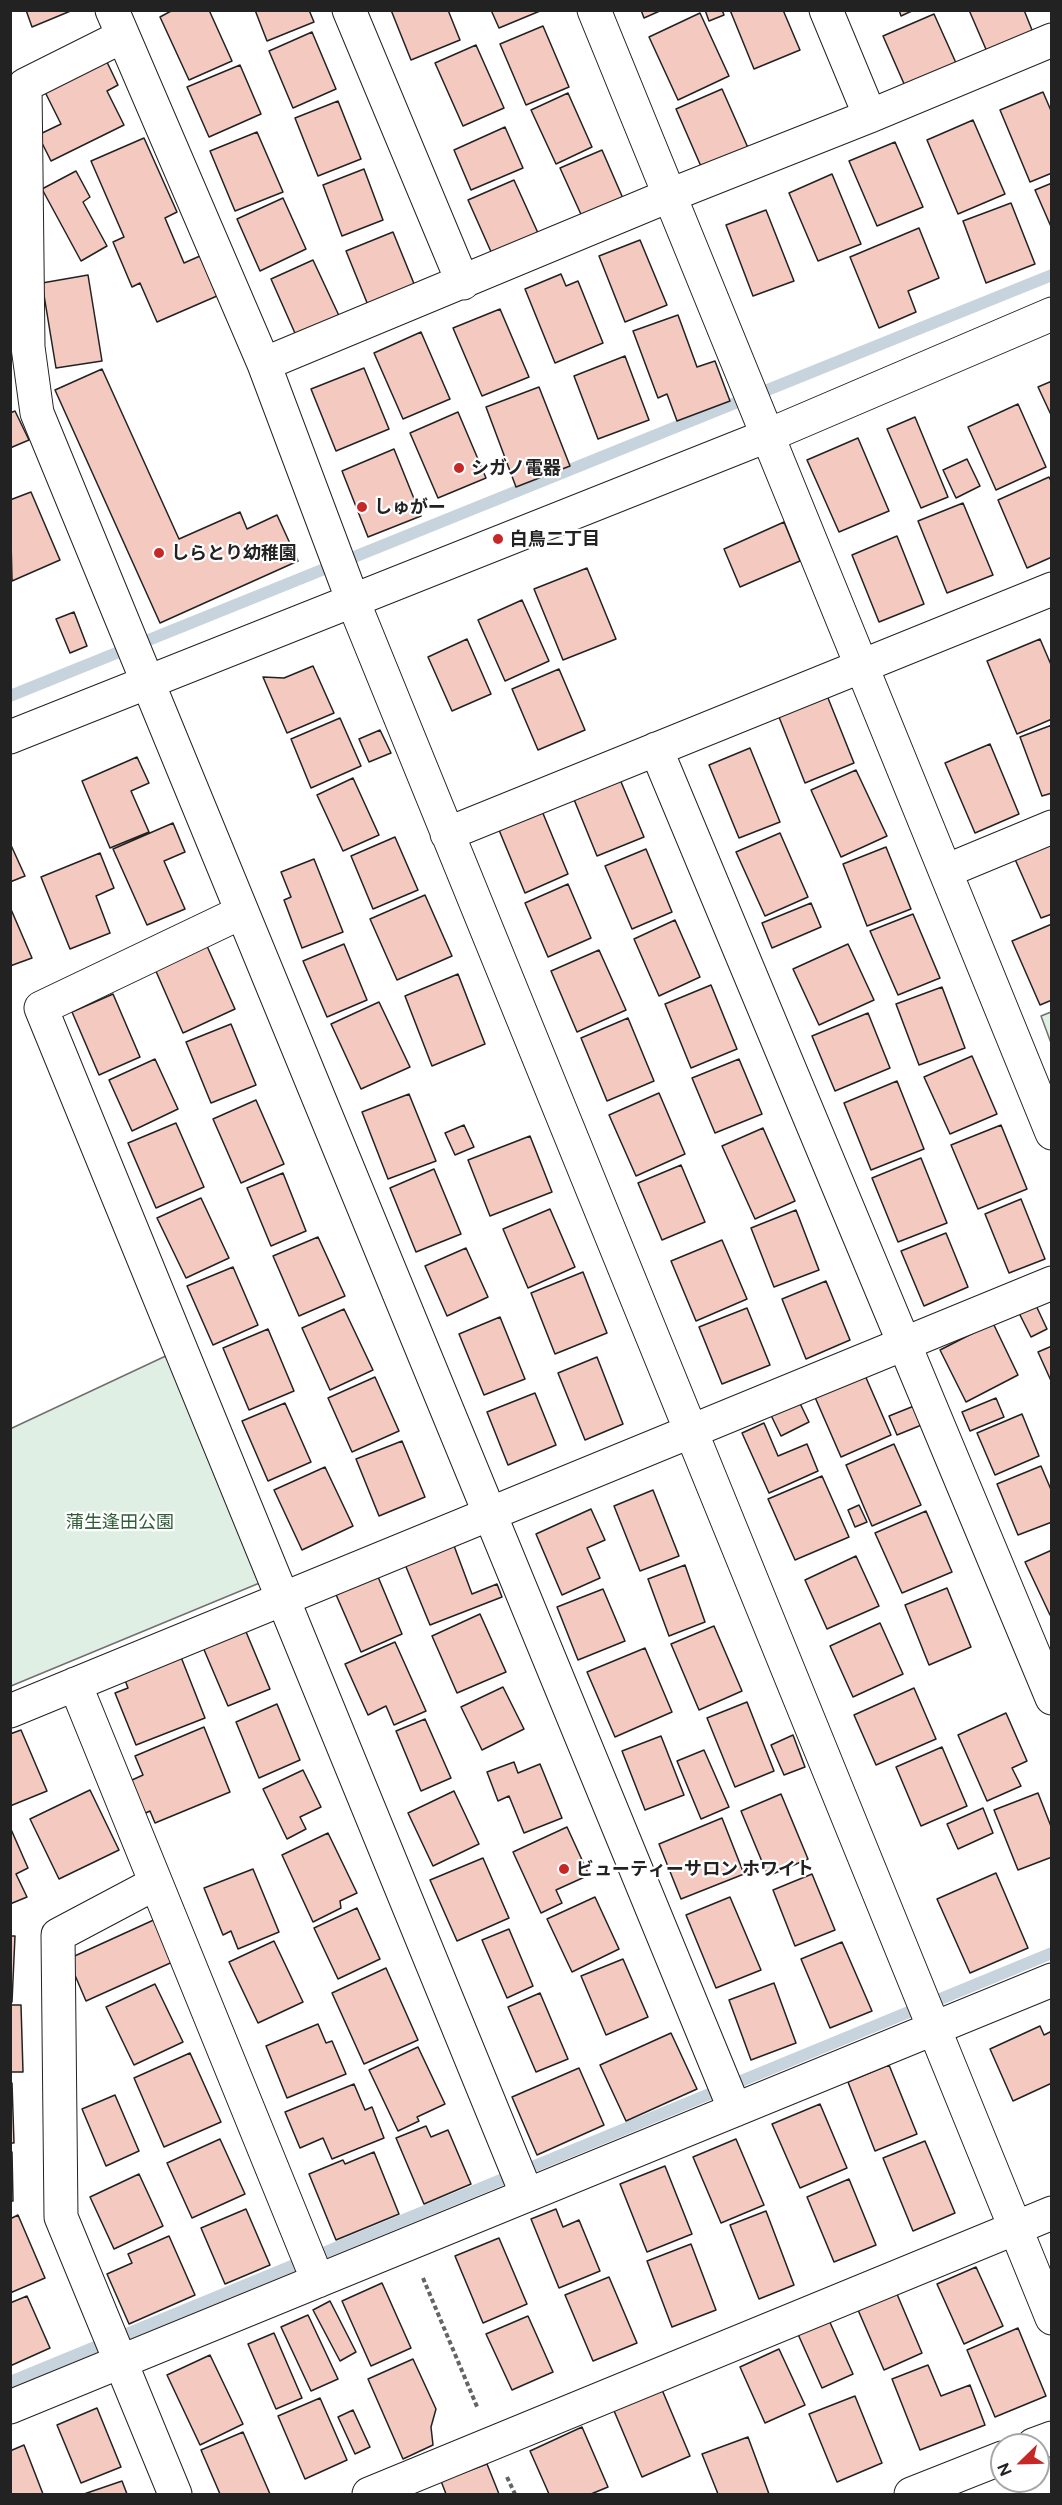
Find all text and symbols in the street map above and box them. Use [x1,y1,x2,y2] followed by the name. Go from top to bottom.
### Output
[471,457,561,479] place label: シガノ電器
[452,461,466,475] marker: シガノ電器
[374,496,446,518] place label: しゅがー
[355,500,369,514] marker: しゅがー
[510,528,600,550] place label: 白鳥二丁目
[491,532,505,546] marker: 白鳥二丁目
[171,542,297,564] place label: しらとり幼稚園
[152,546,166,560] marker: しらとり幼稚園
[66,1511,174,1533] park label: 蒲生逢田公園
[576,1858,814,1880] place label: ビューティーサロン ホワイト
[557,1862,571,1876] marker: ビューティーサロン ホワイト
[990,2433,1050,2493] north arrow
[994,2460,1016,2479] text: N

